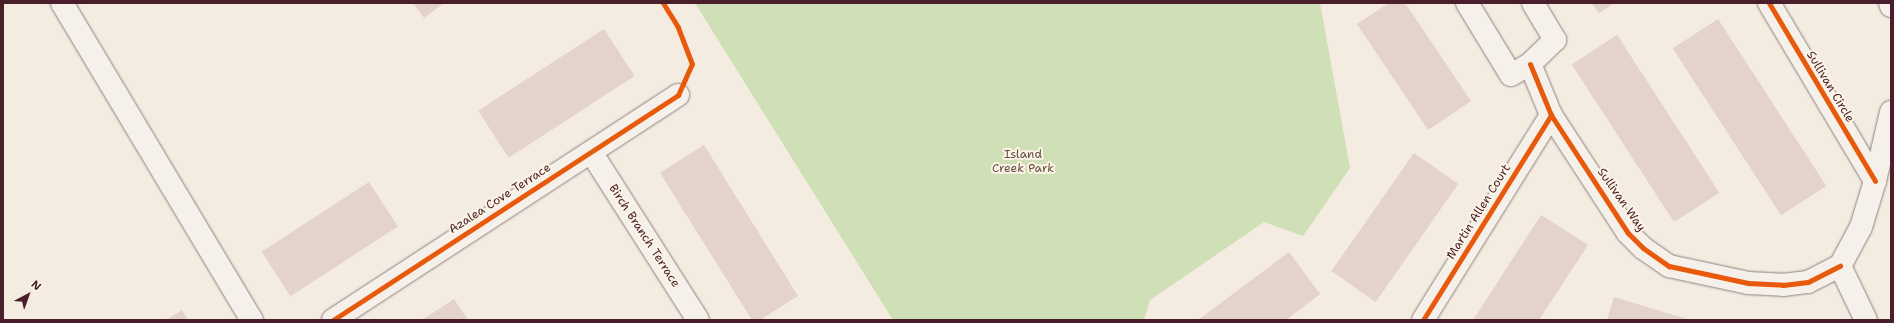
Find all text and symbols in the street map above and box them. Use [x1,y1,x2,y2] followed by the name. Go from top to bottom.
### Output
[1803,49,1857,125] street label: Sullivan Circle
[992,148,1054,176] park label: Island Creek Park
[446,161,554,237] street label: Azalea Cove Terrace
[1444,162,1514,262] street label: Martin Allen Court
[1594,166,1648,234] street label: Sullivan Way
[605,182,683,290] street label: Birch Branch Terrace
[8,275,48,315] north arrow
[28,277,44,294] text: N

